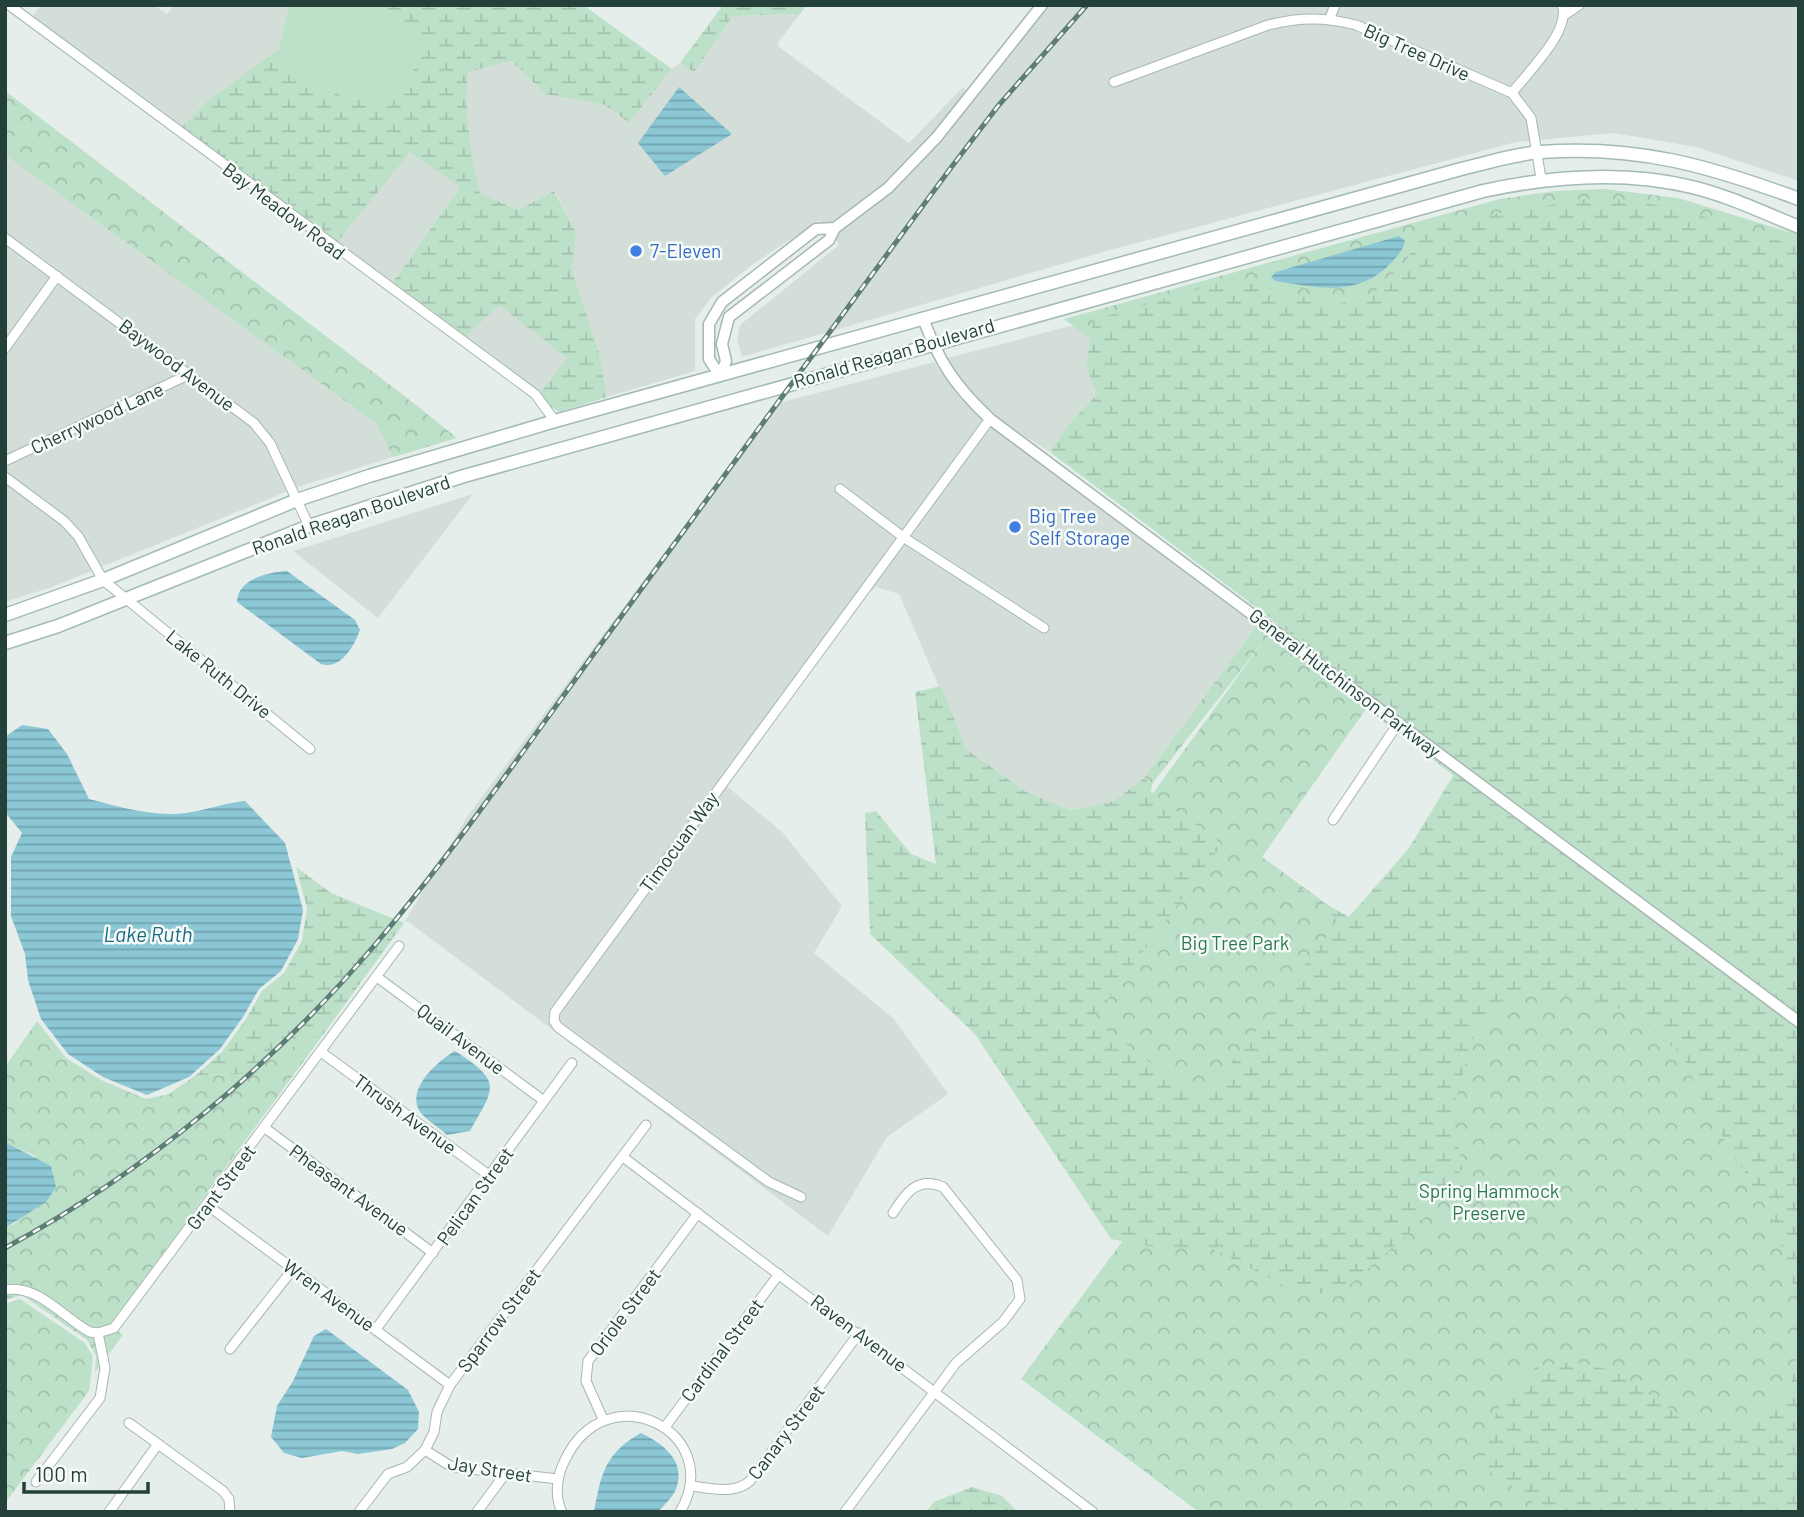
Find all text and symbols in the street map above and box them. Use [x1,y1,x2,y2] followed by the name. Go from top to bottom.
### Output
[1361,18,1474,85] street label: Big Tree Drive
[219,157,350,264] street label: Bay Meadow Road
[650,239,721,262] place label: 7-Eleven
[628,243,644,259] marker: 7-Eleven
[791,313,997,392] street label: Ronald Reagan Boulevard
[115,314,240,416] street label: Baywood Avenue
[27,377,167,458] street label: Cherrywood Lane
[249,470,453,559] street label: Ronald Reagan Boulevard
[1029,504,1130,549] place label: Big Tree Self Storage
[1007,519,1023,535] marker: Big Tree Self Storage
[1245,603,1446,762] street label: General Hutchinson Parkway
[162,624,277,723] street label: Lake Ruth Drive
[634,787,723,897] street label: Timocuan Way
[103,921,193,946] water label: Lake Ruth
[1181,931,1289,954] park label: Big Tree Park
[413,998,510,1079] street label: Quail Avenue
[349,1069,461,1159] street label: Thrush Avenue
[181,1139,260,1234] street label: Grant Street
[285,1139,413,1240] street label: Pheasant Avenue
[431,1142,518,1249] street label: Pelican Street
[1419,1179,1559,1224] park label: Spring Hammock Preserve
[279,1254,380,1336] street label: Wren Avenue
[452,1263,545,1376] street label: Sparrow Street
[584,1263,665,1360] street label: Oriole Street
[807,1289,912,1376] street label: Raven Avenue
[675,1294,768,1406] street label: Cardinal Street
[742,1380,829,1484] street label: Canary Street
[24,1450,149,1494] scale bar
[446,1450,534,1487] street label: Jay Street
[35,1461,88,1486] text: 100 m

